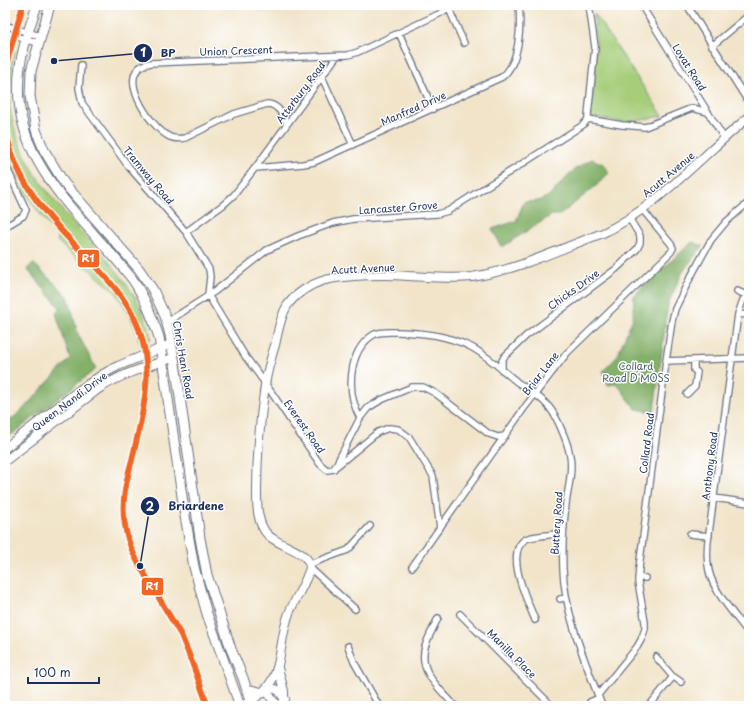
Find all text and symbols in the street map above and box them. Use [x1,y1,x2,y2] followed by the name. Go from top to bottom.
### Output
[669,40,711,94] street label: Lovat Road
[133,41,183,64] callout: BP
[199,41,273,59] street label: Union Crescent
[140,43,146,61] text: 1
[161,44,175,61] text: BP
[272,58,329,127] street label: Atterbury Road
[378,87,448,129] street label: Manfred Drive
[119,143,178,208] street label: Tramway Road
[639,147,698,200] street label: Acutt Avenue
[358,197,438,217] street label: Lancaster Grove
[77,249,100,268] line badge: R1
[82,249,94,266] text: R1
[331,259,396,277] street label: Acutt Avenue
[544,265,602,313] street label: Chicks Drive
[170,320,198,401] street label: Chris Hani Road
[518,348,562,398] street label: Briar Lane
[602,358,670,385] park label: Collard Road D'MOSS
[28,367,110,434] street label: Queen Nandi Drive
[281,396,329,456] street label: Everest Road
[635,411,657,474] street label: Collard Road
[697,431,721,501] street label: Anthony Road
[546,491,567,555] street label: Buttery Road
[140,495,232,518] callout: Briardene
[146,497,155,515] text: 2
[168,497,224,514] text: Briardene
[141,577,164,596] line badge: R1
[146,577,158,594] text: R1
[484,625,540,681] street label: Manilla Place
[28,659,99,685] scale bar
[34,663,71,681] text: 100 m

